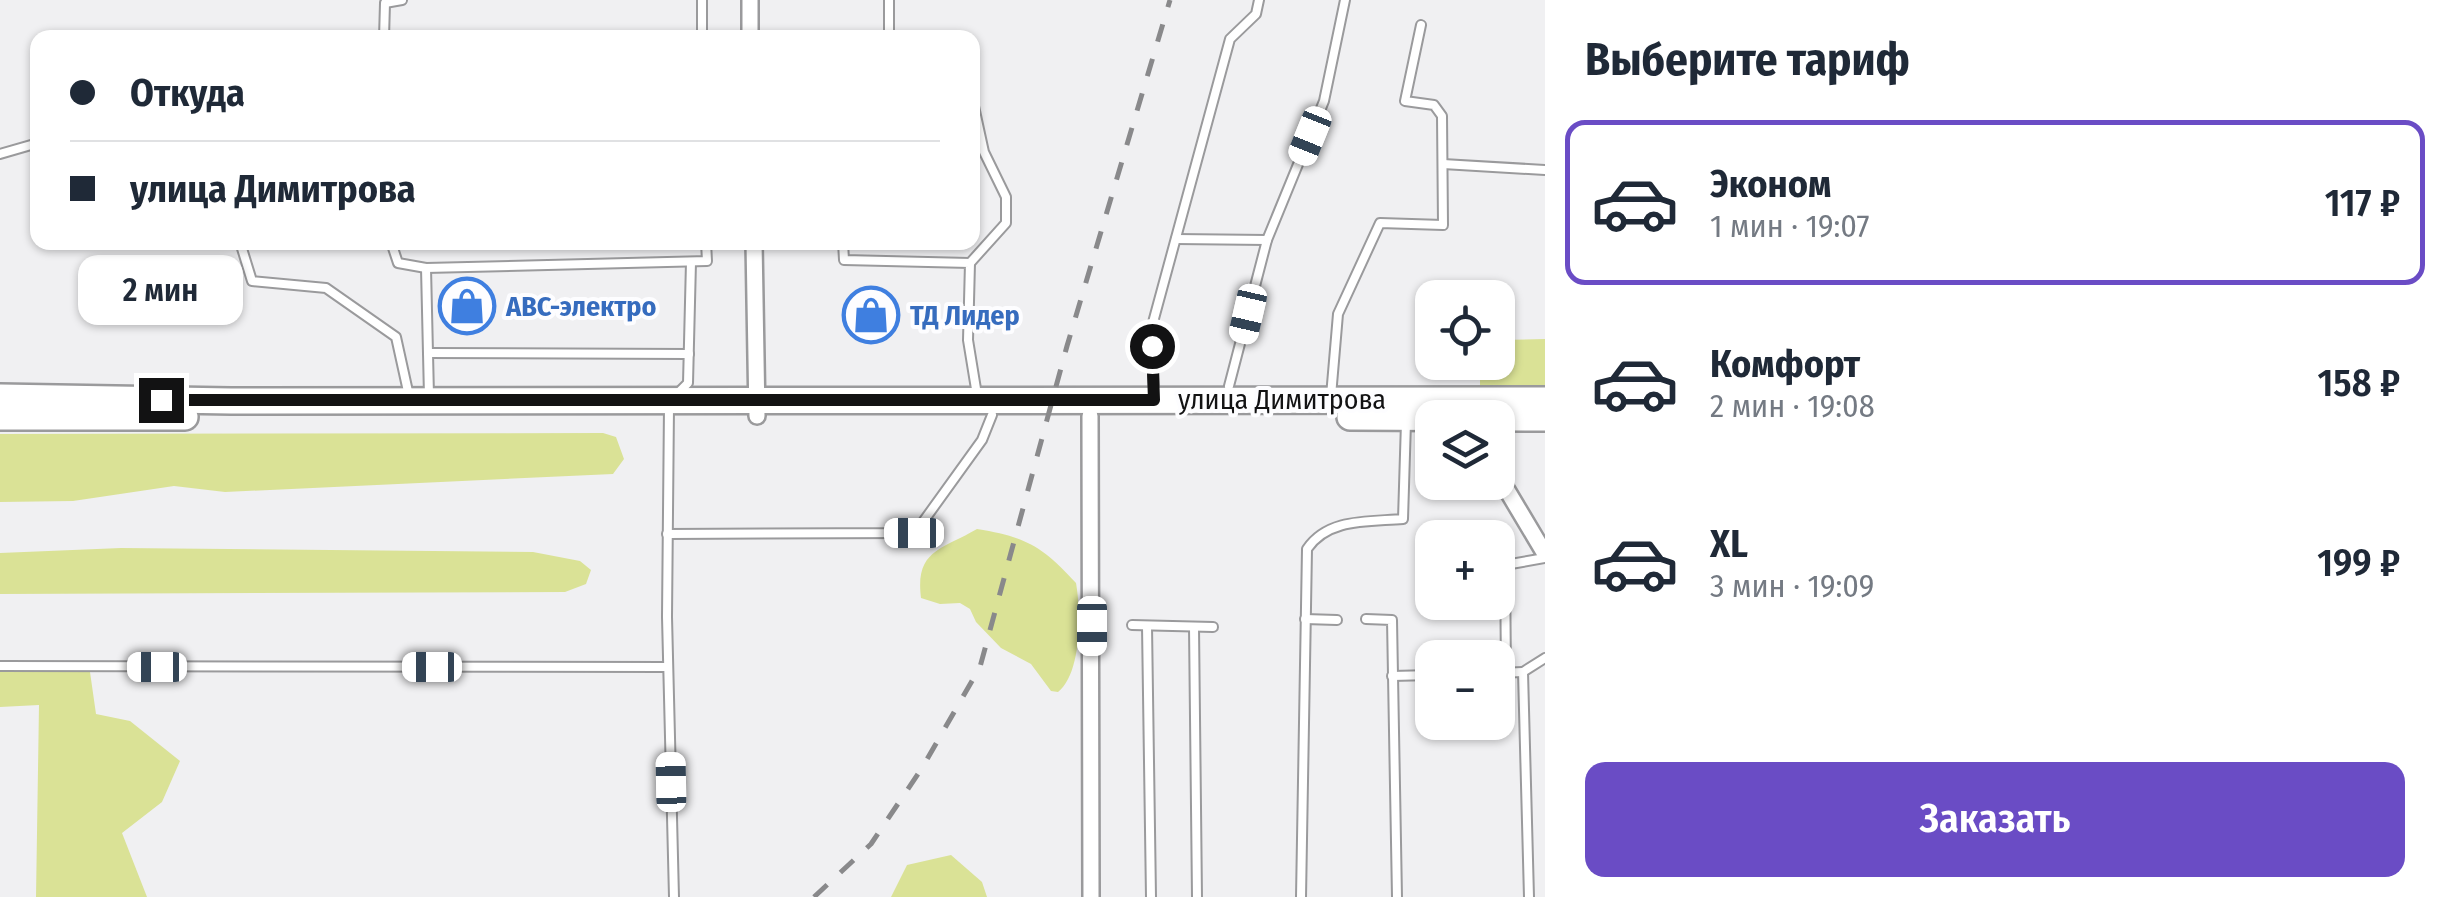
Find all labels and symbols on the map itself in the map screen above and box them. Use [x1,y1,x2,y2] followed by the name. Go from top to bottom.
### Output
[1285,103,1335,169] car
[79,255,244,325] callout: 2 мин
[437,276,497,336] shop icon: АВС-электро
[1227,281,1269,347] car
[841,285,901,345] shop icon: ТД Лидер
[505,290,656,323] place label: АВС-электро
[910,299,1020,332] place label: ТД Лидер
[1130,324,1175,369] route start
[139,378,184,423] route end
[1178,383,1386,416] street label: улица Димитрова
[884,518,944,548] car
[1077,596,1107,656] car
[127,652,187,682] car
[402,652,462,682] car
[655,752,687,812] car

